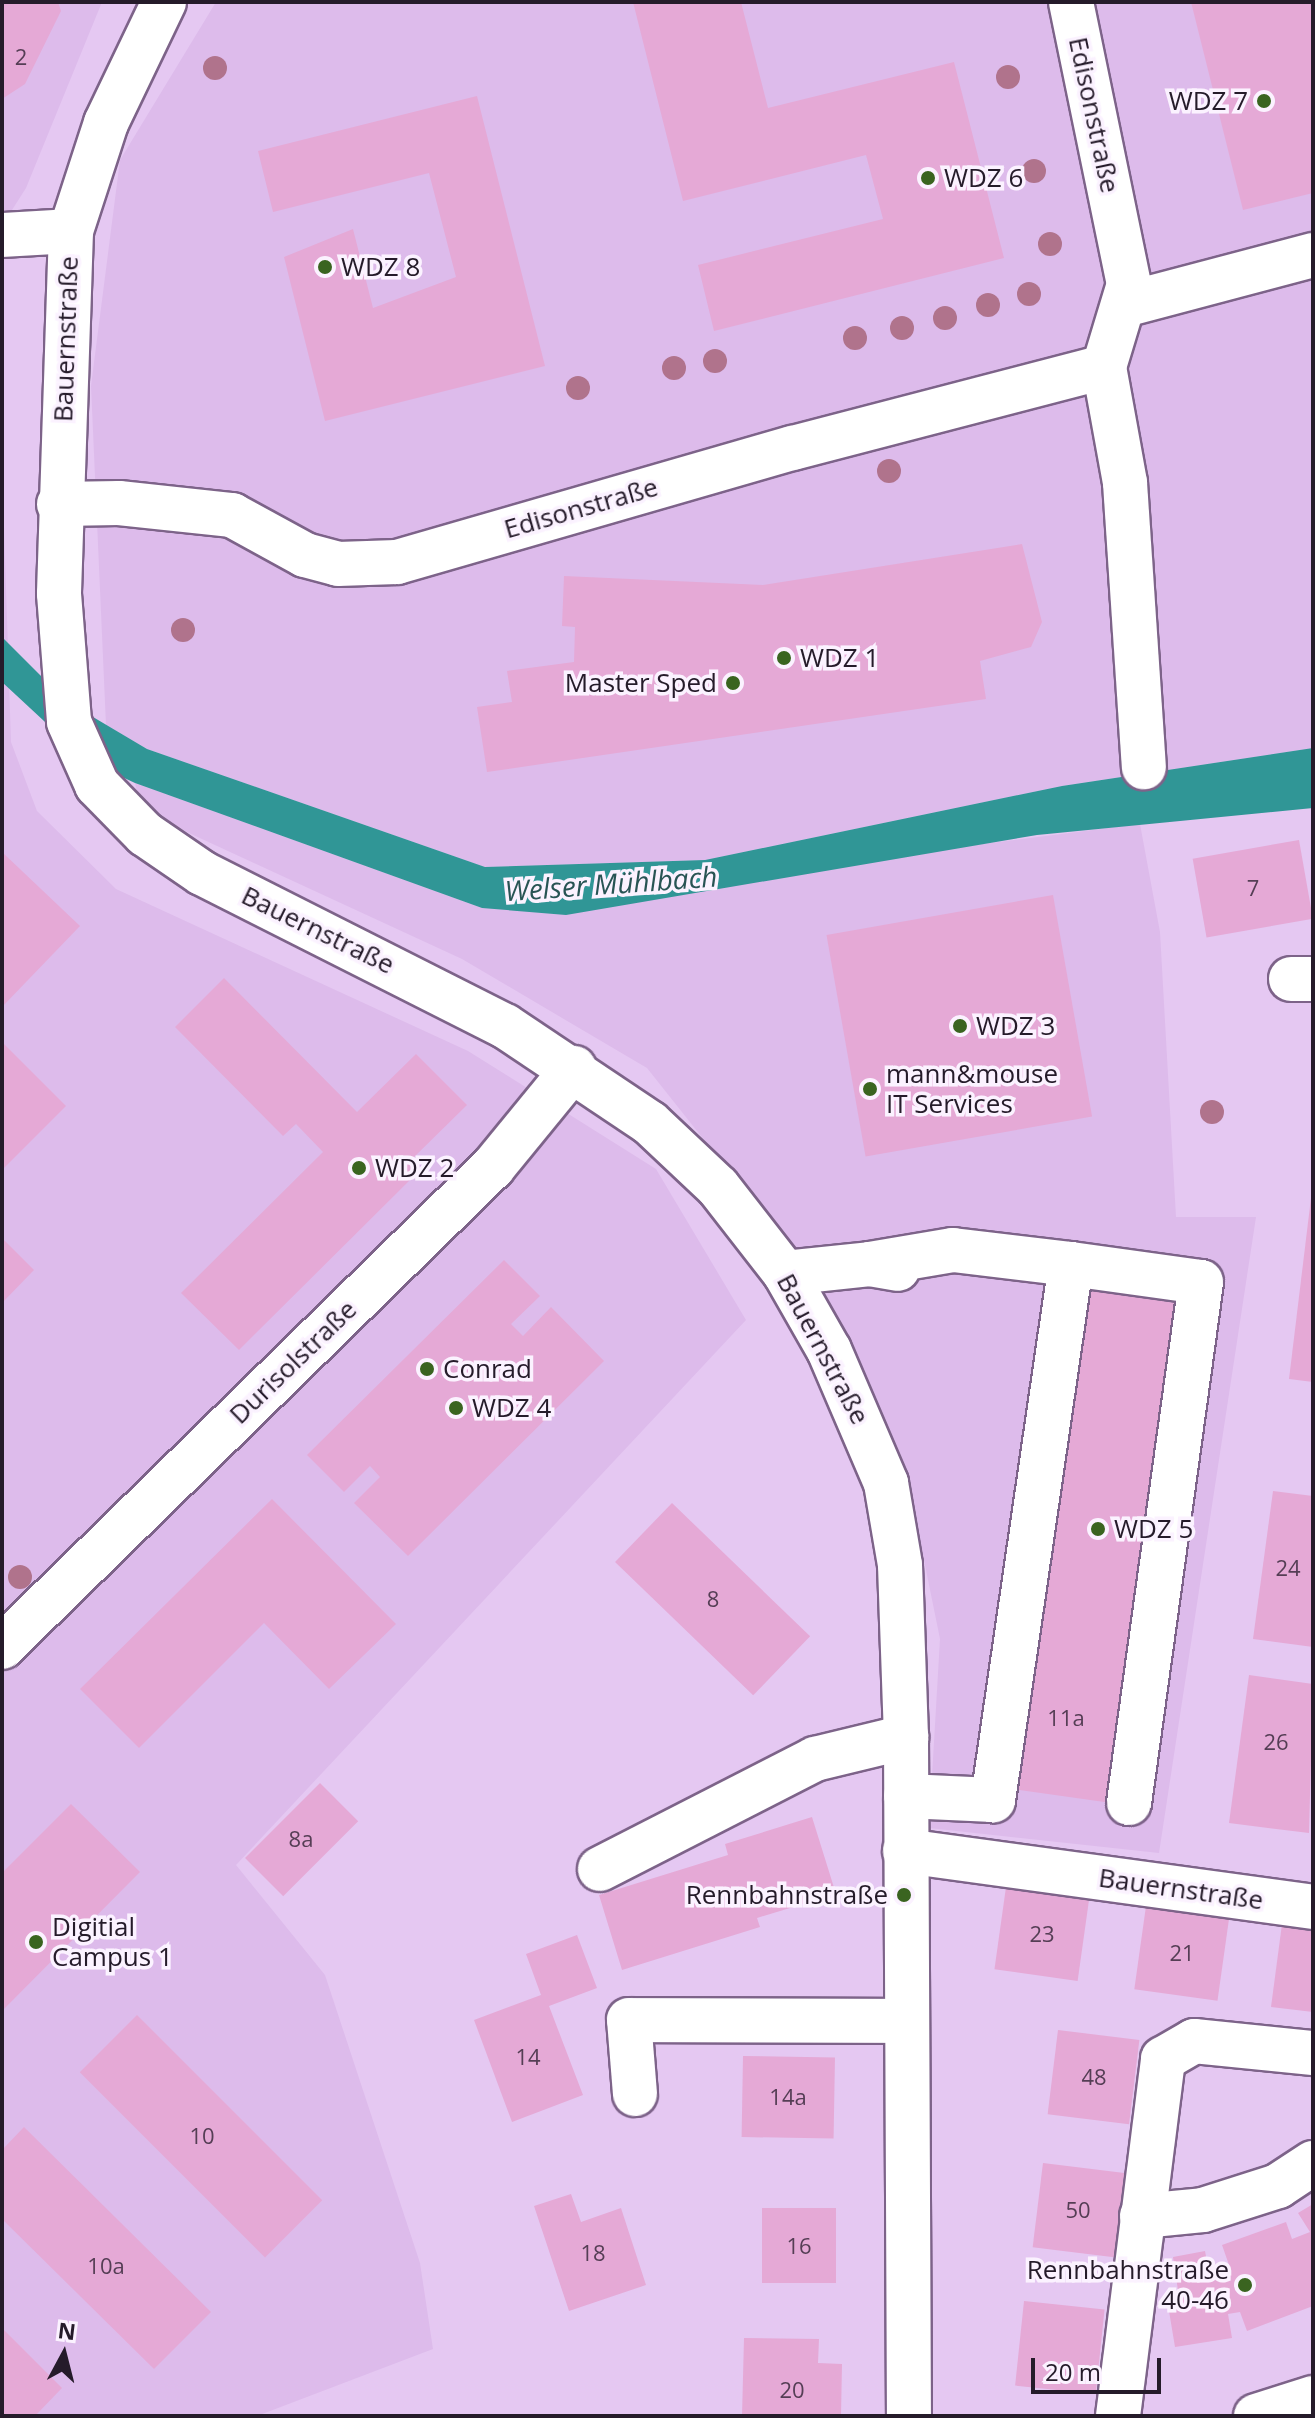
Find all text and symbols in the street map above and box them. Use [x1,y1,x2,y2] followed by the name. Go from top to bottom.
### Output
[1062,34,1126,196] street label: Edisonstraße
[15,44,27,70] house number: 2
[1169,85,1248,117] place label: WDZ 7
[1255,92,1273,110] marker: WDZ 7
[944,162,1023,194] place label: WDZ 6
[919,169,937,187] marker: WDZ 6
[341,251,420,283] place label: WDZ 8
[48,256,84,422] street label: Bauernstraße
[316,258,334,276] marker: WDZ 8
[501,471,661,545] street label: Edisonstraße
[800,642,879,674] place label: WDZ 1
[775,649,793,667] marker: WDZ 1
[565,667,717,699] place label: Master Sped
[724,674,742,692] marker: Master Sped
[504,859,718,907] water label: Welser Mühlbach
[1247,875,1259,901] house number: 7
[237,880,399,980] street label: Bauernstraße
[976,1010,1055,1042] place label: WDZ 3
[951,1017,969,1035] marker: WDZ 3
[886,1058,1058,1120] place label: mann&mouse IT Services
[861,1080,879,1098] marker: mann&mouse IT Services
[375,1152,454,1184] place label: WDZ 2
[350,1159,368,1177] marker: WDZ 2
[770,1268,876,1430] street label: Bauernstraße
[223,1294,363,1430] street label: Durisolstraße
[443,1353,532,1385] place label: Conrad
[418,1360,436,1378] marker: Conrad
[472,1392,551,1424] place label: WDZ 4
[447,1399,465,1417] marker: WDZ 4
[1114,1513,1193,1545] place label: WDZ 5
[1089,1520,1107,1538] marker: WDZ 5
[1275,1555,1301,1581] house number: 24
[707,1586,719,1612] house number: 8
[1047,1705,1085,1731] house number: 11a
[1263,1729,1289,1755] house number: 26
[289,1826,313,1852] house number: 8a
[1097,1862,1265,1916] street label: Bauernstraße
[686,1879,888,1911] place label: Rennbahnstraße
[895,1886,913,1904] marker: Rennbahnstraße
[52,1911,173,1972] place label: Digitial Campus 1
[1029,1921,1055,1947] house number: 23
[27,1933,45,1951] marker: Digitial Campus 1
[1169,1940,1195,1966] house number: 21
[515,2044,541,2070] house number: 14
[1081,2064,1107,2090] house number: 48
[769,2084,807,2110] house number: 14a
[189,2123,215,2149] house number: 10
[1065,2197,1091,2223] house number: 50
[786,2233,812,2259] house number: 16
[580,2240,606,2266] house number: 18
[87,2253,125,2279] house number: 10a
[1027,2254,1229,2316] place label: Rennbahnstraße 40-46
[1236,2276,1254,2294] marker: Rennbahnstraße 40-46
[24,2314,104,2394] north arrow
[56,2314,78,2346] text: N
[1035,2342,1165,2392] scale bar
[1045,2355,1101,2388] text: 20 m
[779,2377,805,2403] house number: 20

